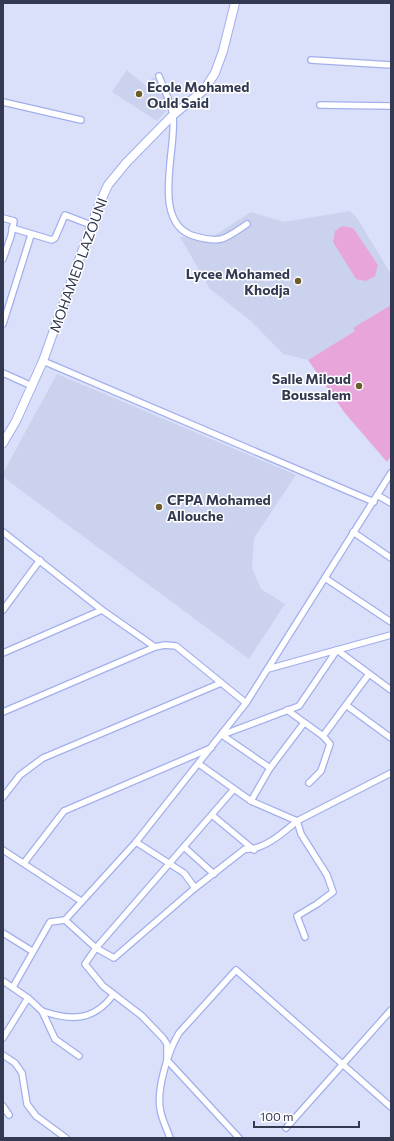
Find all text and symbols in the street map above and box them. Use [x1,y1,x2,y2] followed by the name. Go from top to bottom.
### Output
[147,78,249,111] place label: Ecole Mohamed Ould Said
[134,89,144,99] marker: Ecole Mohamed Ould Said
[46,195,110,335] street label: MOHAMED LAZOUNI
[186,265,290,298] place label: Lycee Mohamed Khodja
[293,276,303,286] marker: Lycee Mohamed Khodja
[272,370,351,403] place label: Salle Miloud Boussalem
[354,381,364,391] marker: Salle Miloud Boussalem
[167,491,271,524] place label: CFPA Mohamed Allouche
[154,502,164,512] marker: CFPA Mohamed Allouche
[254,1103,359,1129] scale bar
[260,1109,294,1123] text: 100 m

